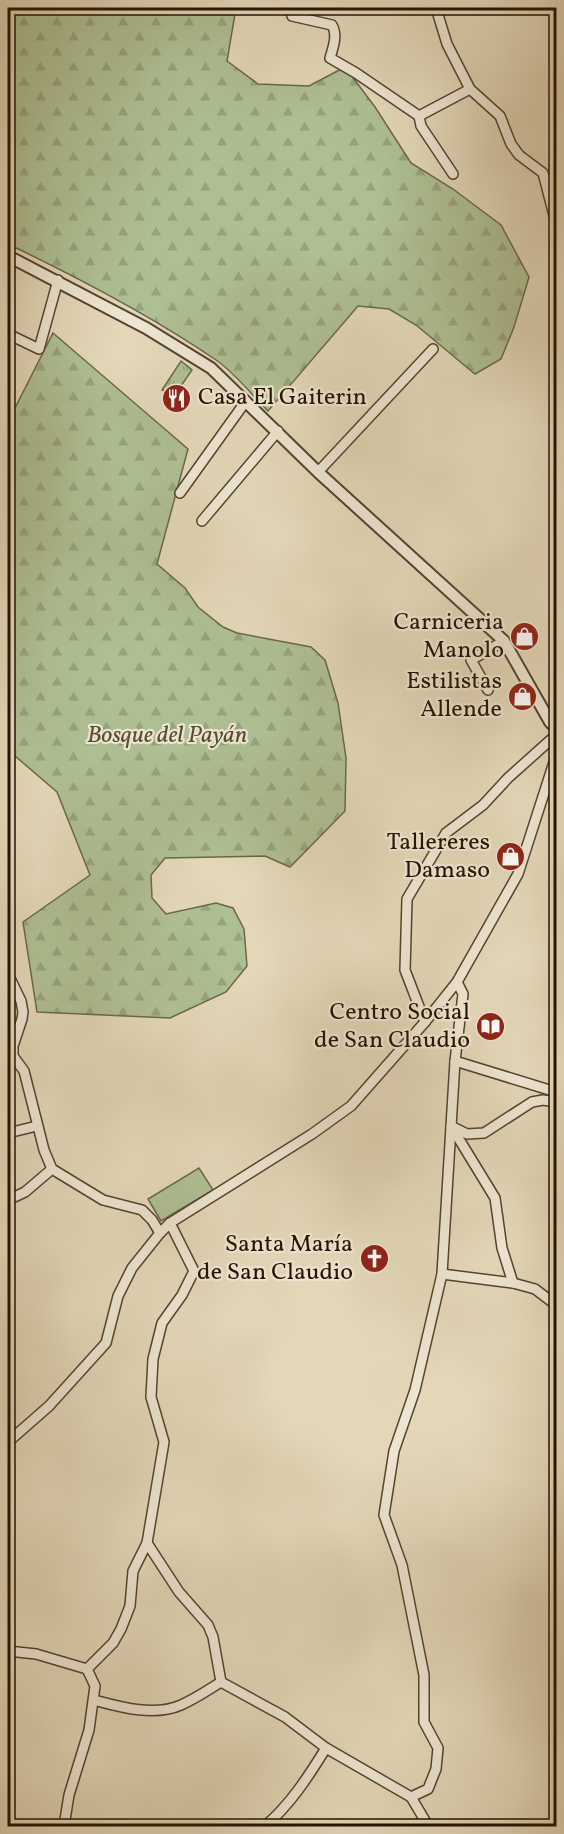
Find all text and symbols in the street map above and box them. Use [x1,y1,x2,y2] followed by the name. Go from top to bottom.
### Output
[198,381,367,415] place label: Casa El Gaiterin
[161,382,193,414] restaurant icon: Casa El Gaiterin
[393,606,504,668] place label: Carniceria Manolo
[509,621,541,653] shop icon: Carniceria Manolo
[406,665,502,727] place label: Estilistas Allende
[507,680,539,712] shop icon: Estilistas Allende
[87,719,247,753] park label: Bosque del Payán
[387,826,490,888] place label: Tallereres Damaso
[495,841,527,873] shop icon: Tallereres Damaso
[314,996,470,1058] place label: Centro Social de San Claudio
[475,1011,507,1043] library icon: Centro Social de San Claudio
[197,1228,353,1290] place label: Santa María de San Claudio
[358,1243,390,1275] church icon: Santa María de San Claudio

